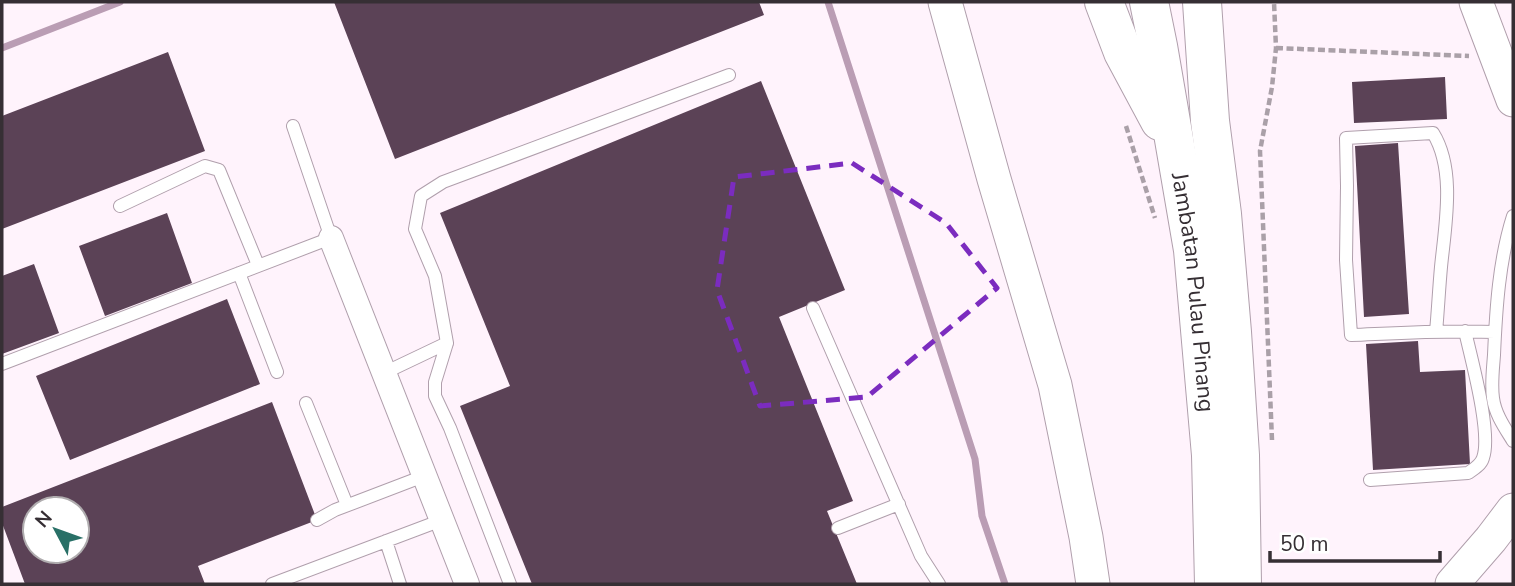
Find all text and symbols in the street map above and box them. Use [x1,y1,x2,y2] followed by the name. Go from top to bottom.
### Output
[1164,169,1223,413] street label: Jambatan Pulau Pinang
[21,495,91,565] north arrow
[29,506,58,533] text: N
[1270,520,1440,564] scale bar
[1280,530,1329,558] text: 50 m

